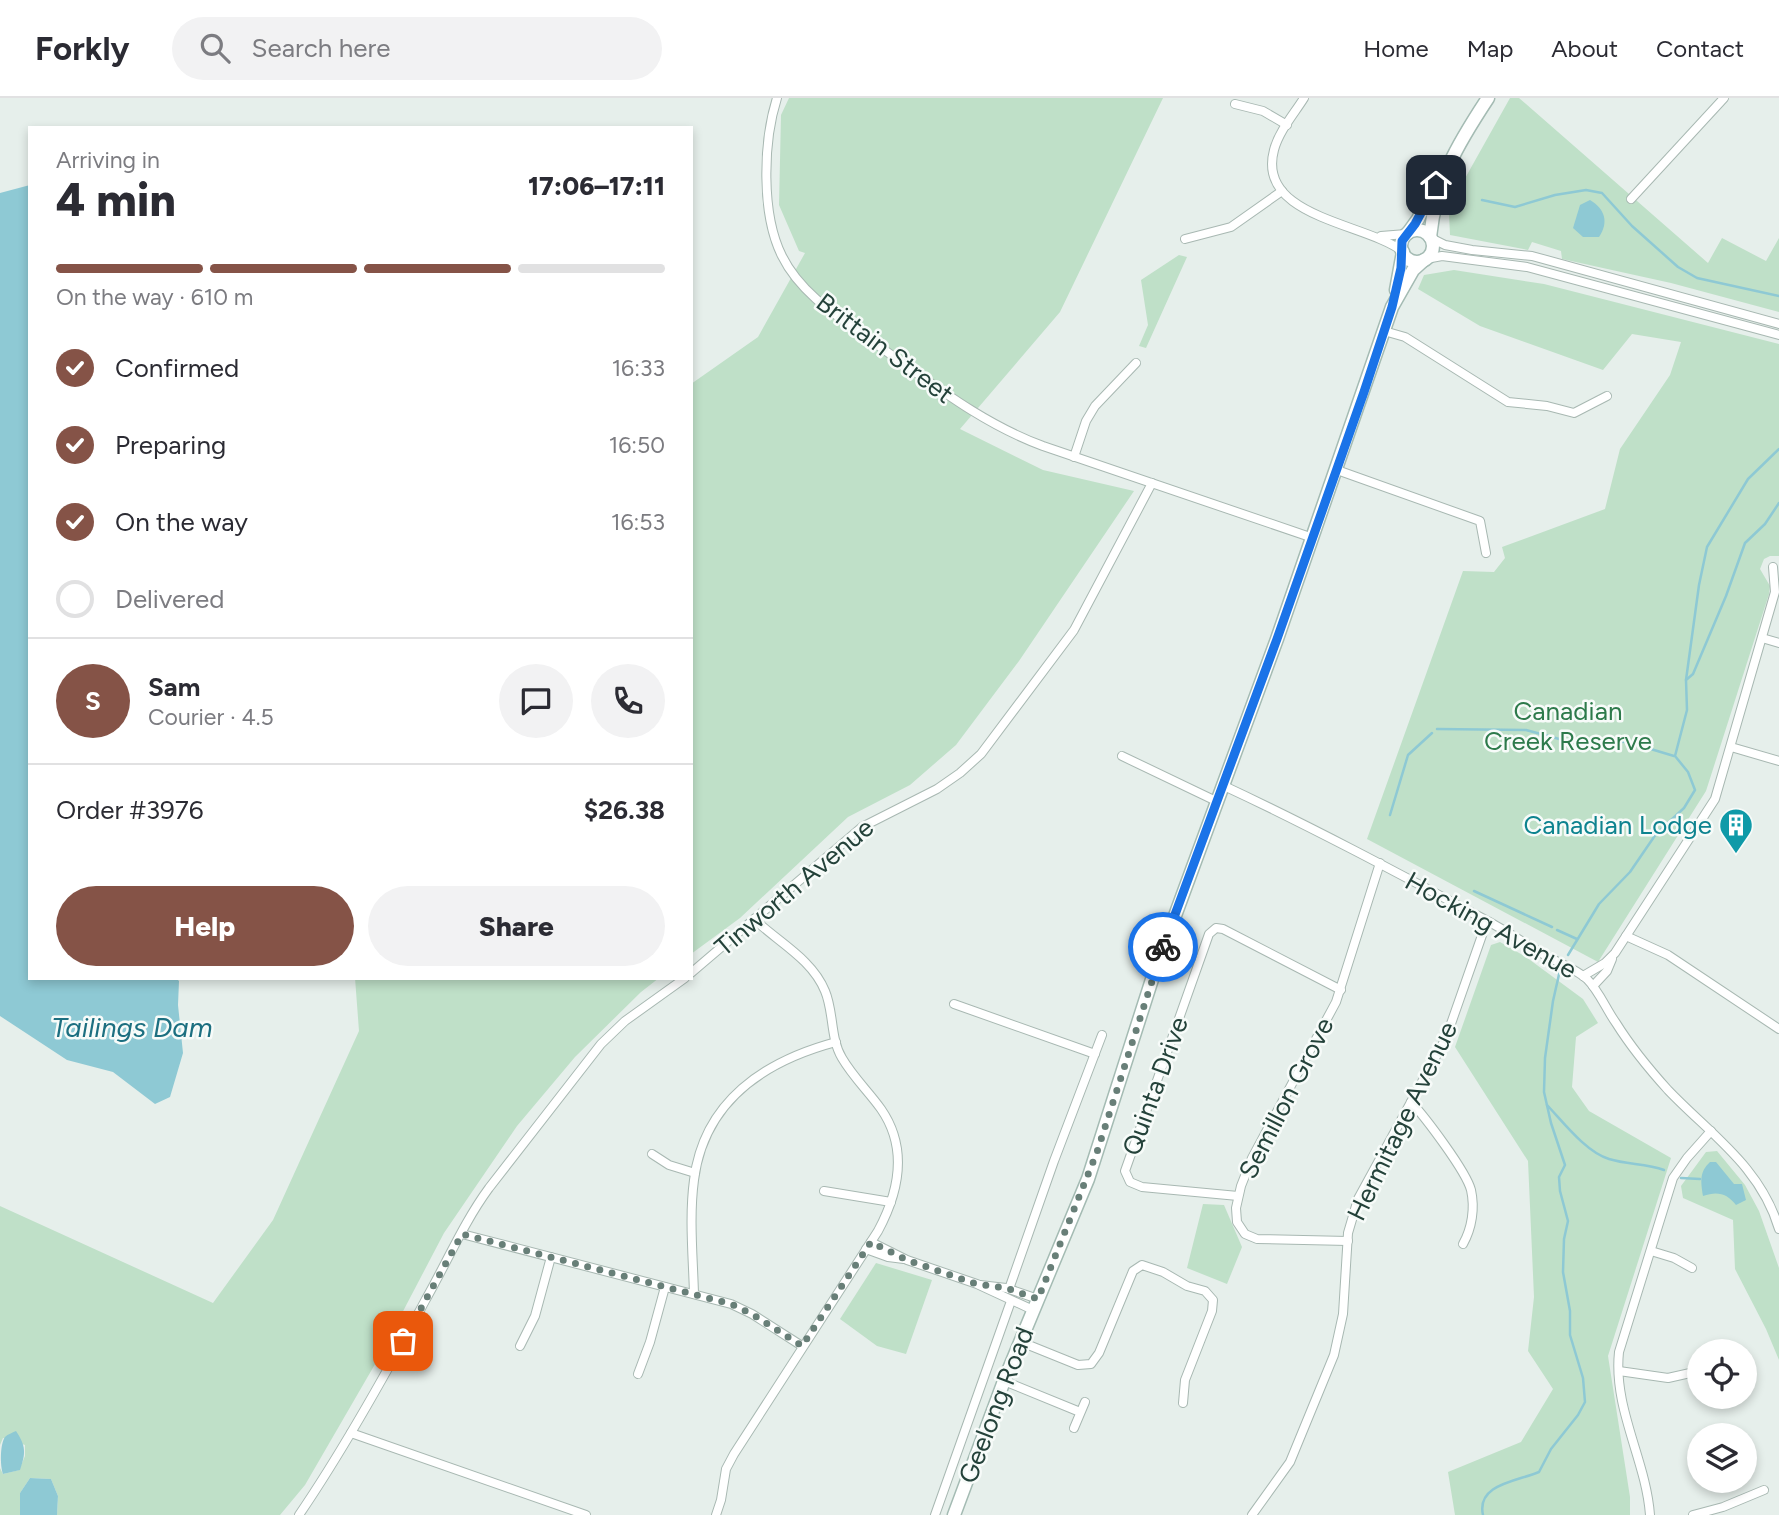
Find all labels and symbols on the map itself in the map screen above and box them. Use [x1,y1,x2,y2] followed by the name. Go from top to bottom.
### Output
[1406,155,1466,215] pin
[810,286,960,410] street label: Brittain Street
[1484,695,1652,757] park label: Canadian Creek Reserve
[1717,806,1755,855] building icon: Canadian Lodge
[1523,809,1712,841] place label: Canadian Lodge
[708,811,880,963] street label: Tinworth Avenue
[1400,865,1582,985] street label: Hocking Avenue
[1128,912,1198,982] courier
[51,1010,213,1044] water label: Tailings Dam
[1115,1012,1195,1160] street label: Quinta Drive
[1232,1012,1340,1184] street label: Semillon Grove
[1340,1016,1464,1226] street label: Hermitage Avenue
[373,1311,433,1371] pin
[951,1322,1041,1488] street label: Geelong Road

